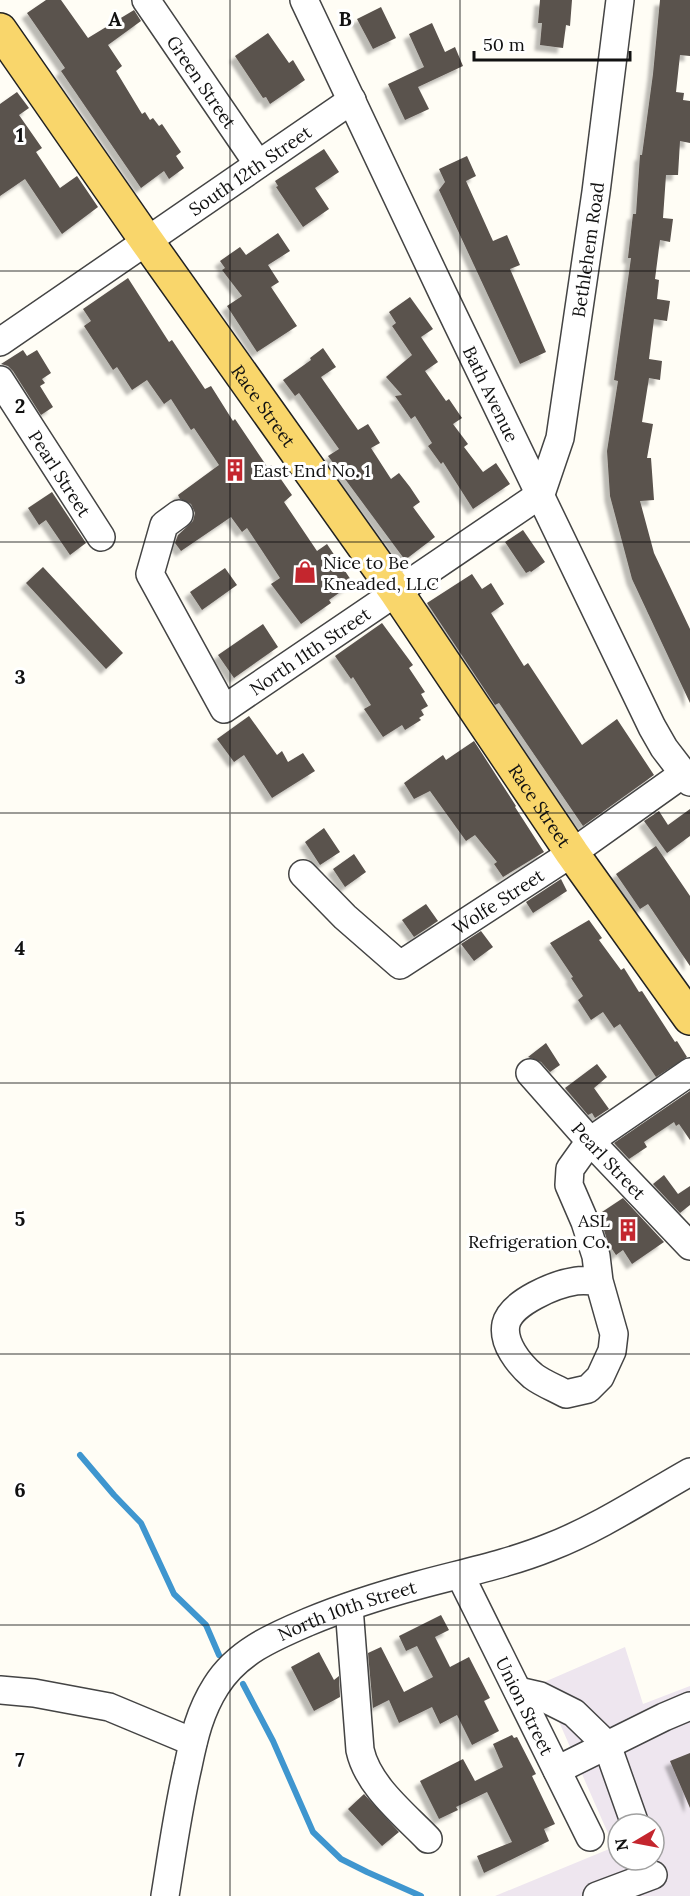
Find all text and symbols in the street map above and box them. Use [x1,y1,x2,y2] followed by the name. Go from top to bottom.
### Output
[108,6,122,31] text: A
[338,6,352,31] text: B
[474,24,630,62] scale bar
[162,31,242,133] street label: Green Street
[483,33,525,56] text: 50 m
[184,120,315,221] street label: South 12th Street
[16,122,24,147] text: 1
[566,180,609,319] street label: Bethlehem Road
[458,342,524,446] street label: Bath Avenue
[227,360,301,451] street label: Race Street
[15,393,25,418] text: 2
[24,426,96,521] street label: Pearl Street
[222,457,248,483] building icon: East End No. 1
[253,459,371,482] place label: East End No. 1
[323,551,439,595] place label: Nice to Be Kneaded, LLC
[292,559,318,585] shop icon: Nice to Be Kneaded, LLC
[245,602,375,700] street label: North 11th Street
[14,664,26,689] text: 3
[504,759,576,852] street label: Race Street
[448,863,548,939] street label: Wolfe Street
[15,935,26,960] text: 4
[567,1117,651,1204] street label: Pearl Street
[15,1206,26,1231] text: 5
[468,1209,611,1253] place label: ASL Refrigeration Co.
[615,1217,641,1243] building icon: ASL Refrigeration Co.
[14,1477,26,1502] text: 6
[274,1575,419,1645] street label: North 10th Street
[491,1653,559,1759] street label: Union Street
[15,1747,25,1772] text: 7
[606,1812,666,1872] north arrow
[610,1837,632,1852] text: N

